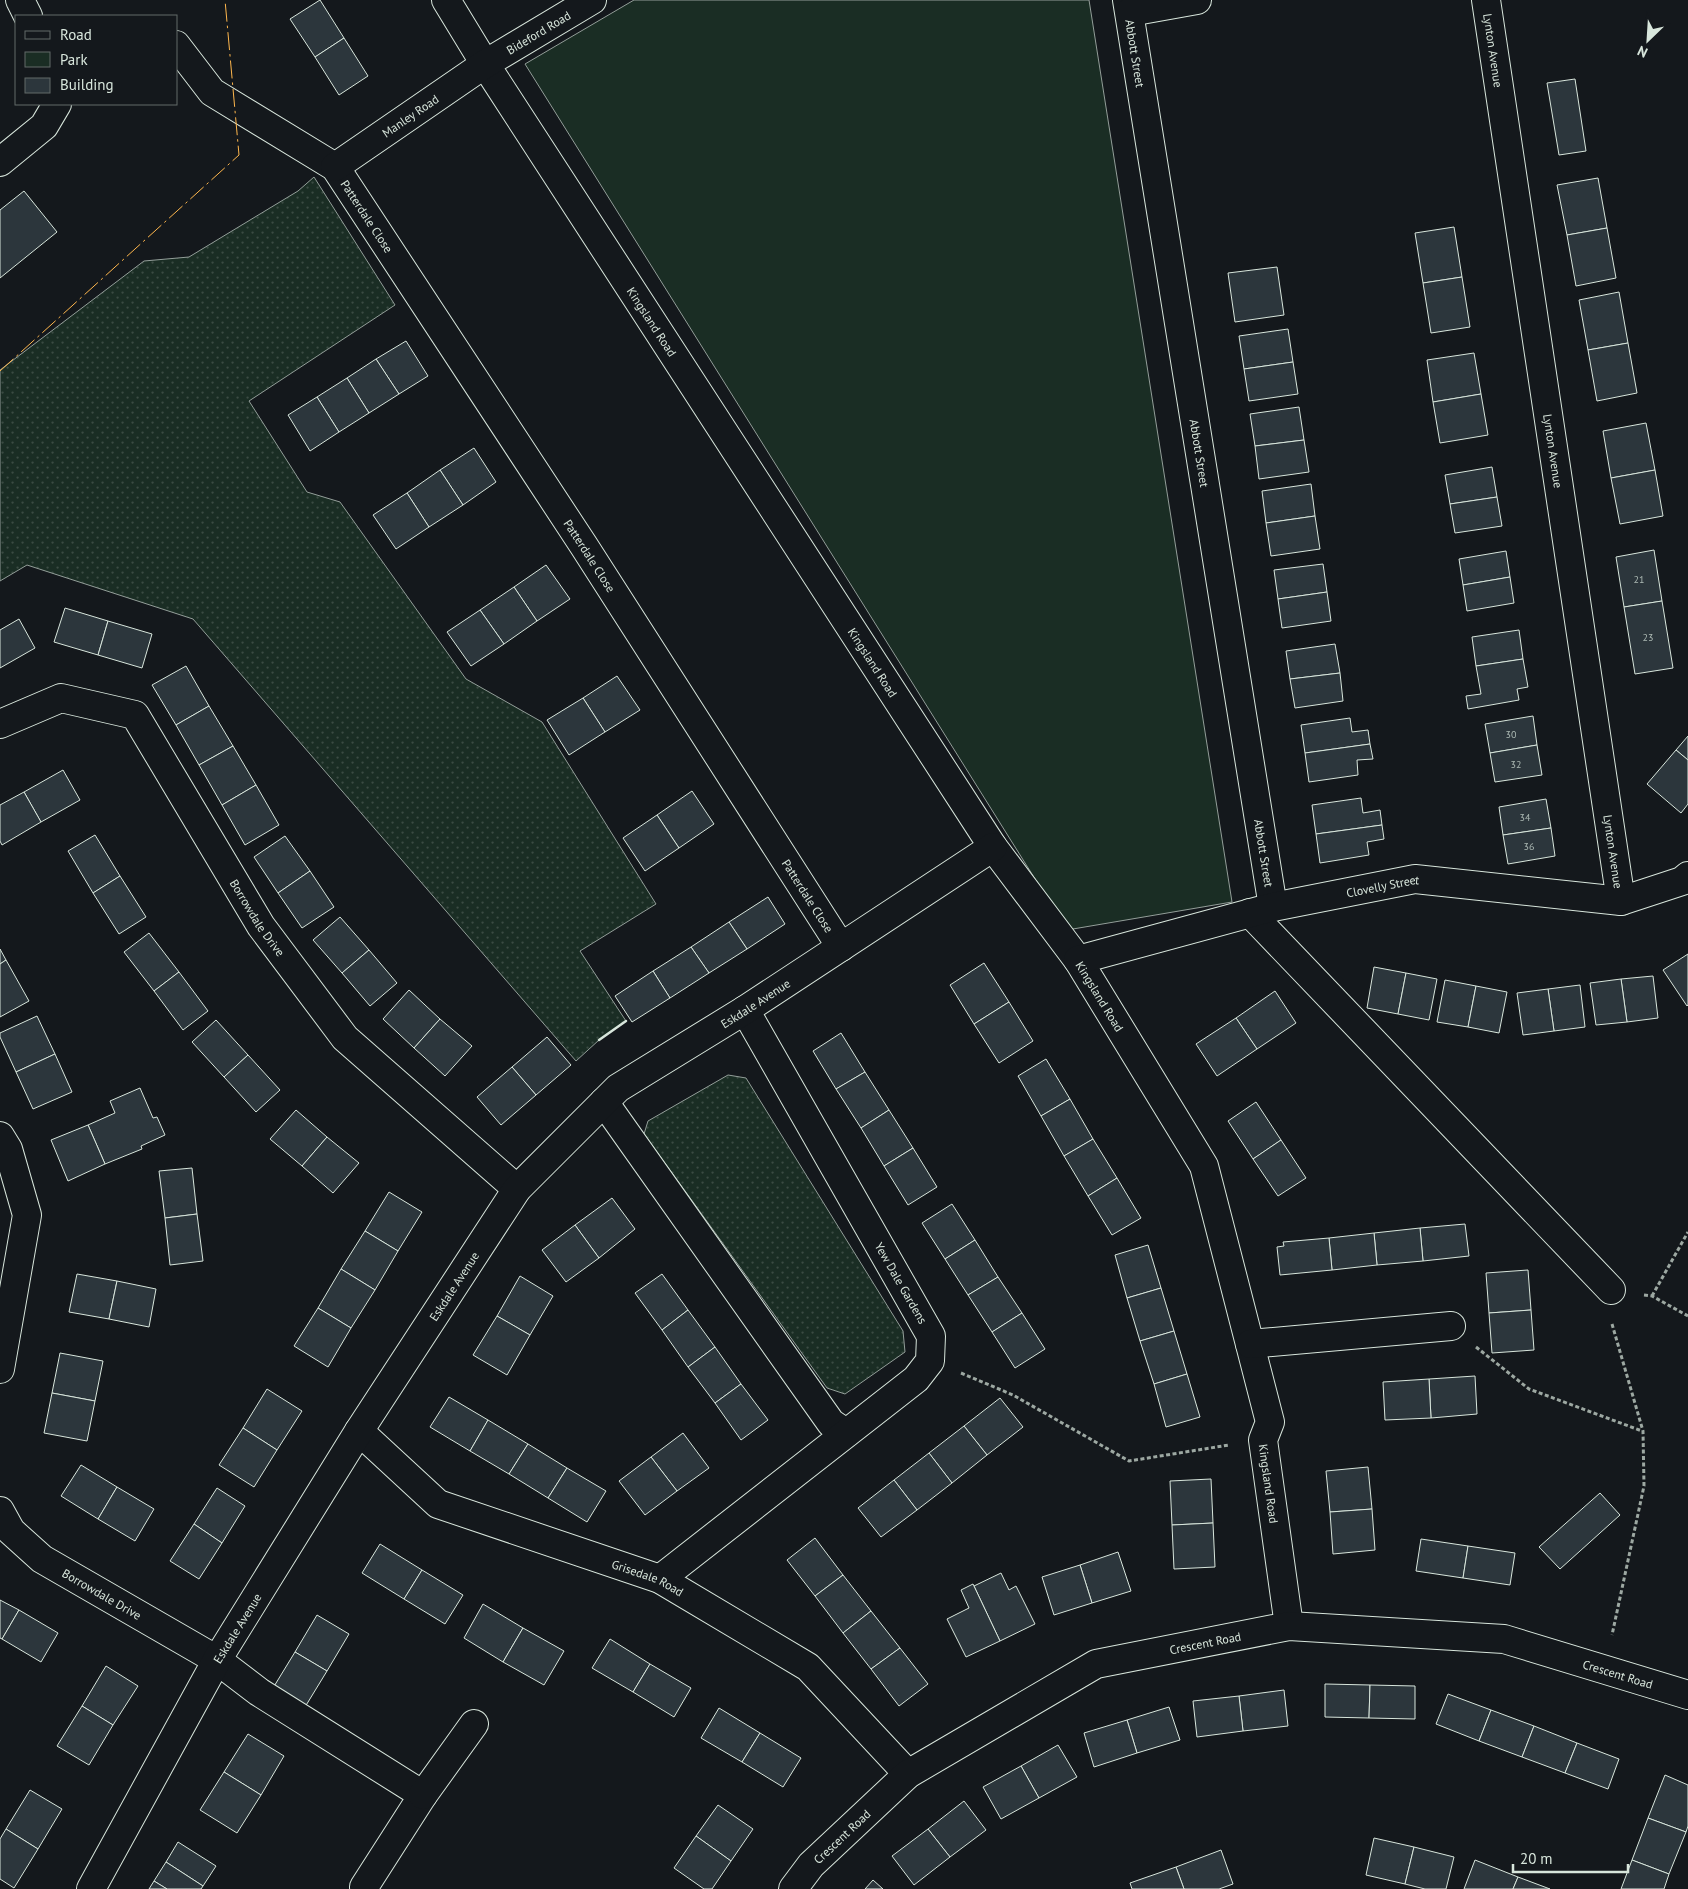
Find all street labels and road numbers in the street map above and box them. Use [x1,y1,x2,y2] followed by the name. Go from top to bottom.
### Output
[503,7,573,57] street label: Bideford Road
[1481,12,1506,88] street label: Lynton Avenue
[1123,18,1148,88] street label: Abbott Street
[379,91,441,140] street label: Manley Road
[338,177,397,255] street label: Patterdale Close
[624,284,680,359] street label: Kingsland Road
[1541,413,1567,489] street label: Lynton Avenue
[1187,418,1213,488] street label: Abbott Street
[561,516,619,595] street label: Patterdale Close
[845,625,901,700] street label: Kingsland Road
[1601,814,1627,889] street label: Lynton Avenue
[1251,818,1277,888] street label: Abbott Street
[779,856,837,935] street label: Patterdale Close
[1345,872,1420,900] street label: Clovelly Street
[227,876,288,959] street label: Borrowdale Drive
[1073,958,1127,1034] street label: Kingsland Road
[718,975,793,1031] street label: Eskdale Avenue
[872,1240,930,1326] street label: Yew Dale Gardens
[426,1249,482,1323] street label: Eskdale Avenue
[1256,1443,1282,1524] street label: Kingsland Road
[610,1556,687,1599] street label: Grisedale Road
[60,1565,144,1622] street label: Borrowdale Drive
[209,1590,264,1666] street label: Eskdale Avenue
[1168,1628,1242,1657] street label: Crescent Road
[1581,1656,1655,1691] street label: Crescent Road
[810,1806,873,1867] street label: Crescent Road

